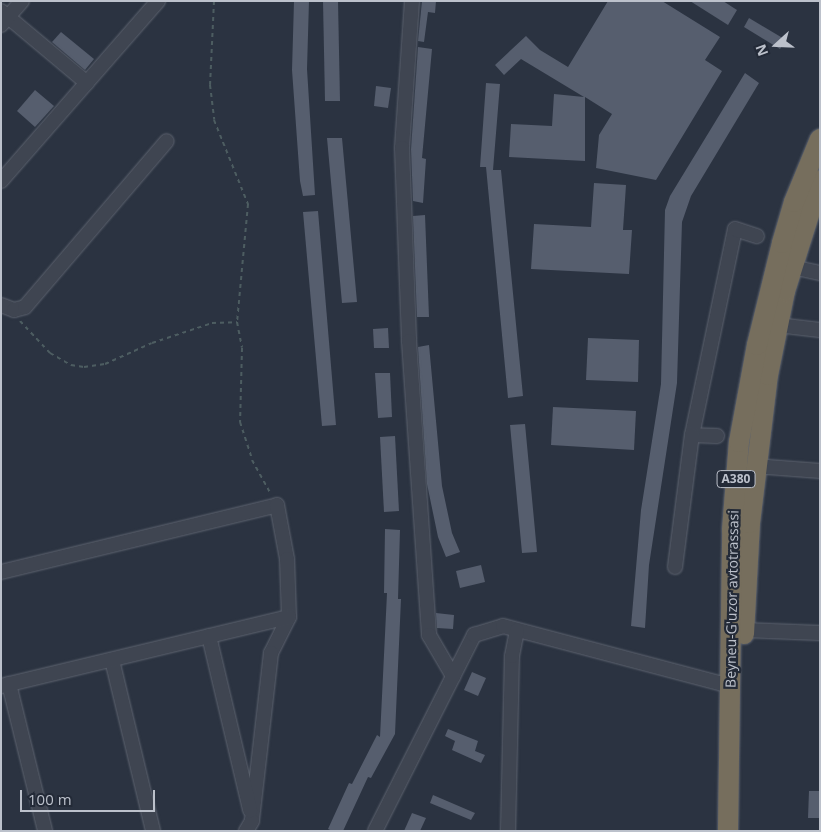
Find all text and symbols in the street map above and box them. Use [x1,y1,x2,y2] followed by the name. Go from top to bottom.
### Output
[751,20,801,70] north arrow
[751,42,772,59] text: N
[716,469,756,488] road number: A380
[722,510,742,688] street label: Beyneu-G'uzor avtotrassasi
[22,780,158,812] scale bar
[28,789,72,809] text: 100 m

